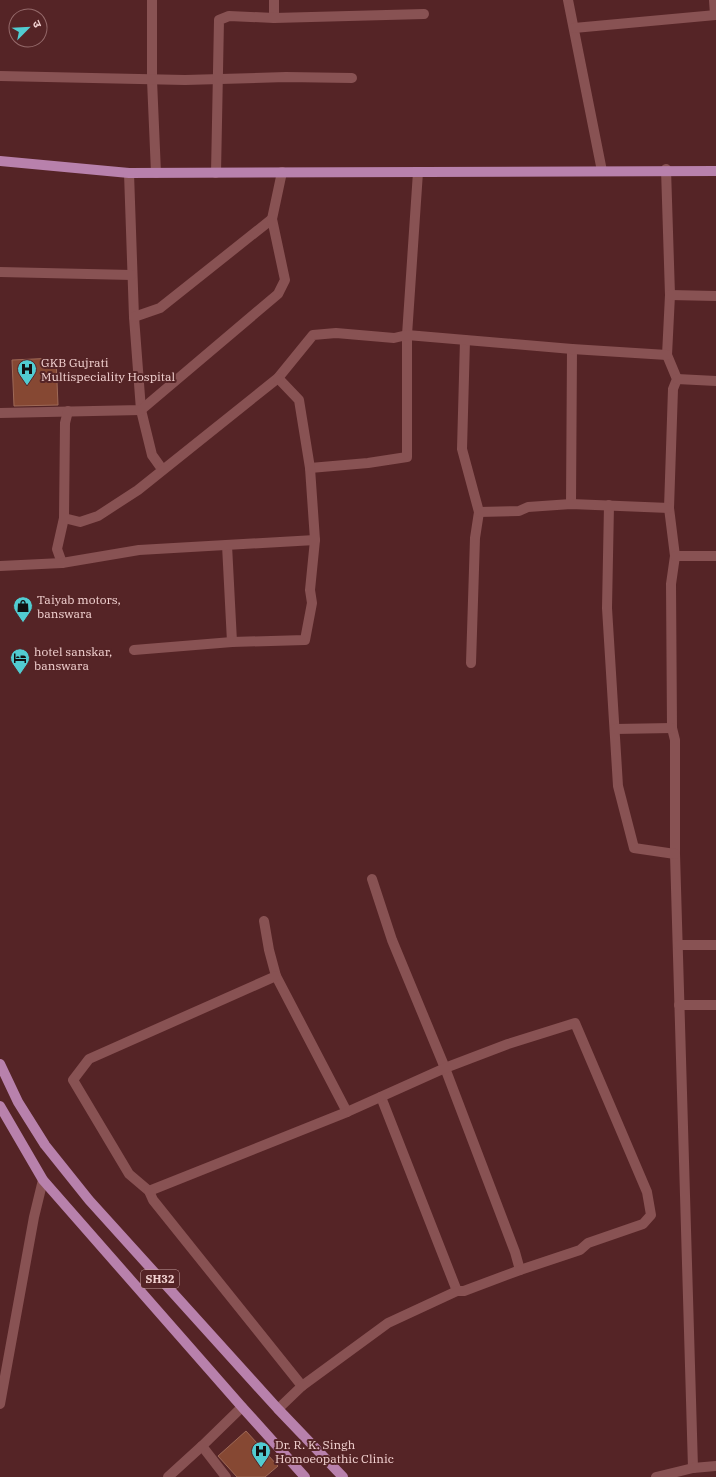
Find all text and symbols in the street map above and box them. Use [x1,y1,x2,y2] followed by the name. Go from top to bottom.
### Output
[8,8,48,48] north arrow
[29,18,45,30] text: उ
[41,355,176,384] place label: GKB Gujrati Multispeciality Hospital
[16,358,38,386] hospital icon: GKB Gujrati Multispeciality Hospital
[37,592,121,621] place label: Taiyab motors, banswara
[12,595,34,623] shop icon: Taiyab motors, banswara
[34,644,112,673] place label: hotel sanskar, banswara
[9,647,31,675] hotel icon: hotel sanskar, banswara
[141,1270,179,1288] road number: SH32
[275,1437,394,1466] place label: Dr. R. K. Singh Homoeopathic Clinic
[250,1440,272,1468] hospital icon: Dr. R. K. Singh Homoeopathic Clinic

